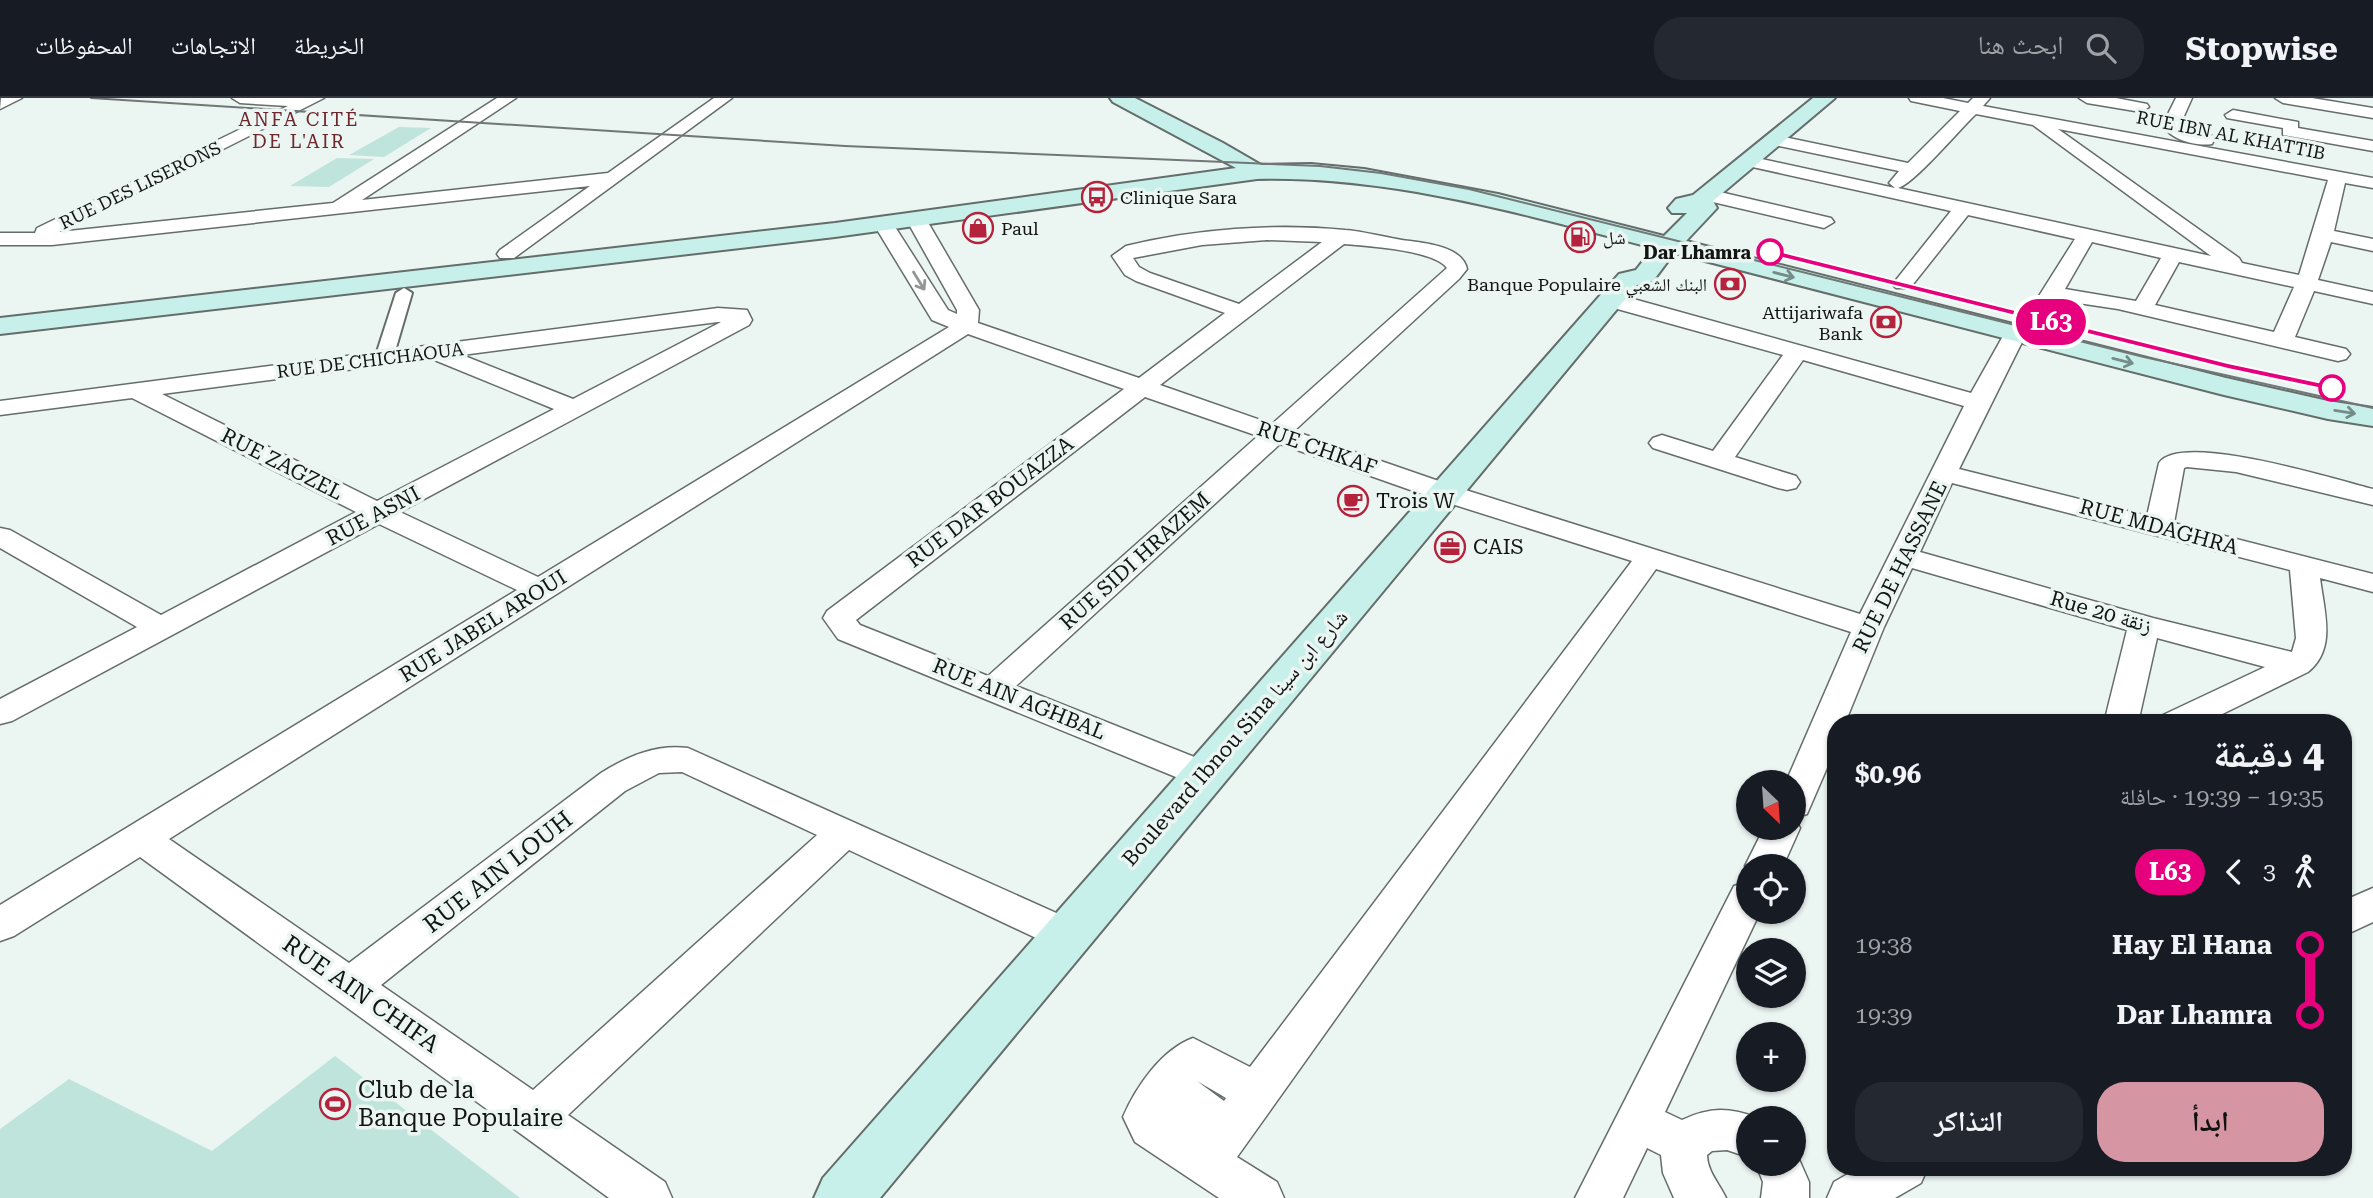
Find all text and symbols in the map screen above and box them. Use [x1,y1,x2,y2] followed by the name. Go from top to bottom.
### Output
[1654,17,2144,80] search box
[2082,29,2120,67] icon: search
[2186,29,2338,68] text: Stopwise
[1978,30,2064,60] text: ابحث هنا
[35,32,133,60] text: المحفوظات
[171,32,256,60] text: الاتجاهات
[294,32,365,60] text: الخريطة
[2135,106,2327,164] street label: RUE IBN AL KHATTIB
[239,108,359,153] district label: ANFA CITÉ DE L'AIR
[56,137,224,233] street label: RUE DES LISERONS
[1080,180,1114,214] bus stop icon: Clinique Sara
[1120,187,1237,208] place label: Clinique Sara
[961,211,995,245] shop icon: Paul
[1001,218,1039,239] place label: Paul
[1563,220,1597,254] fuel station icon: شل
[1603,227,1625,249] place label: شل
[1757,239,1783,265] marker: Dar Lhamra
[1643,242,1751,263] place label: Dar Lhamra
[1713,267,1747,301] bank icon: Banque Populaire البنك الشعبي
[1772,269,1795,282] one-way arrow
[912,271,927,290] one-way arrow
[1467,274,1707,299] place label: Banque Populaire البنك الشعبي
[2011,299,2091,345] line badge: L63
[1762,302,1863,344] place label: Attijariwafa Bank
[1869,305,1903,339] bank icon: Attijariwafa Bank
[2030,308,2072,336] text: L63
[275,338,465,382] street label: RUE DE CHICHAOUA
[2111,355,2134,368] one-way arrow
[2319,375,2345,401] unlabelled marker
[2333,406,2355,419] one-way arrow
[1254,416,1380,480] street label: RUE CHKAF
[217,423,347,505] street label: RUE ZAGZEL
[902,431,1078,572] street label: RUE DAR BOUAZZA
[1848,477,1952,657] street label: RUE DE HASSANE
[322,481,424,551] street label: RUE ASNI
[1336,484,1370,518] cafe icon: Trois W
[1055,487,1215,635] street label: RUE SIDI HRAZEM
[1376,489,1455,513] place label: Trois W
[2077,494,2241,560] street label: RUE MDAGHRA
[1433,530,1467,564] office icon: CAIS
[1473,535,1524,559] place label: CAIS
[395,565,571,687] street label: RUE JABEL AROUI
[2047,586,2155,638] street label: Rue 20 زنقة
[1117,605,1353,871] street label: Boulevard Ibnou Sina شارع ابن سينا
[929,653,1109,745] street label: RUE AIN AGHBAL
[2213,732,2324,776] text: 4 دقيقة
[1855,759,1921,789] text: $0.96
[1736,770,1806,840] north arrow
[1736,770,1806,1176] map controls
[2120,784,2324,811] text: 19:35 – 19:39 · حافلة
[418,805,578,939] street label: RUE AIN LOUH
[2215,853,2253,891] icon: back
[2286,853,2324,891] icon: walk
[1736,854,1806,924] button: locate
[2149,858,2191,886] text: L63
[2263,858,2276,885] text: 3
[277,930,445,1059] street label: RUE AIN CHIFA
[2112,930,2272,960] text: Hay El Hana
[1855,932,1912,959] text: 19:38
[1736,938,1806,1008] button: layers
[2116,1000,2272,1030] text: Dar Lhamra
[1855,1002,1912,1029] text: 19:39
[1736,1022,1806,1092] button: +
[358,1076,563,1132] place label: Club de la Banque Populaire
[1855,1082,2083,1162] button: التذاكر
[2097,1082,2324,1162] button: ابدأ
[318,1087,352,1121] sports icon: Club de la Banque Populaire
[1736,1106,1806,1176] button: −

